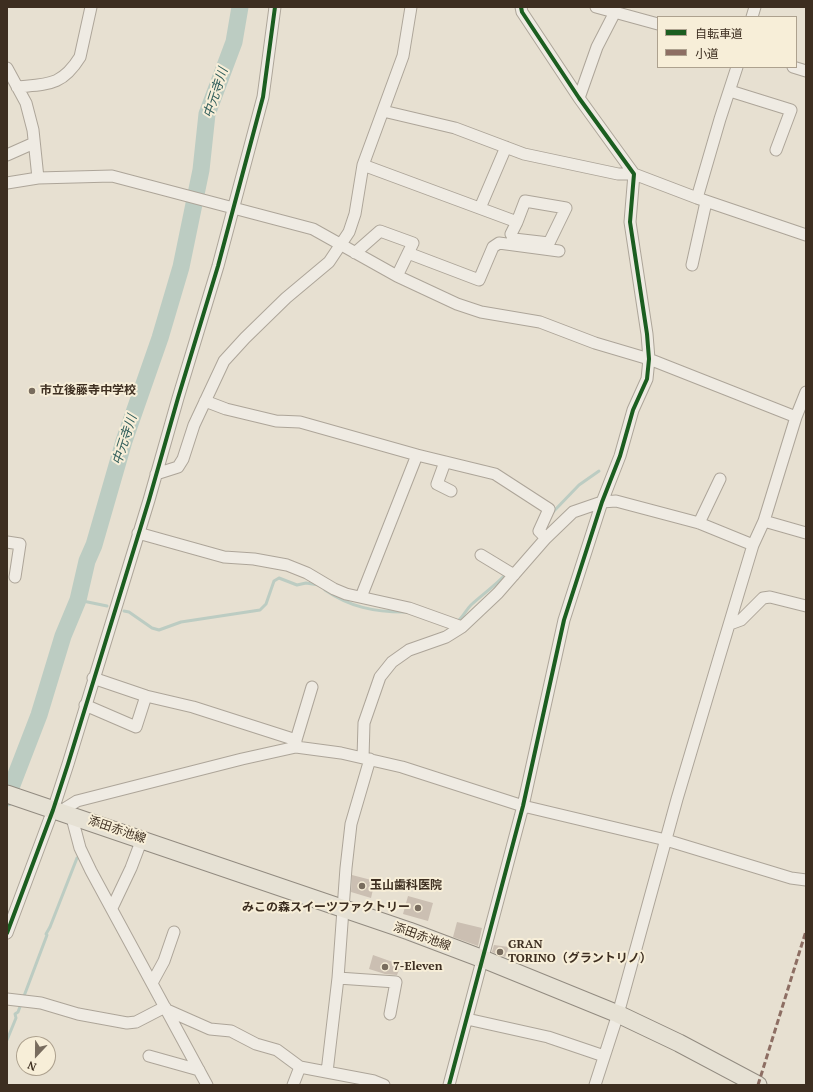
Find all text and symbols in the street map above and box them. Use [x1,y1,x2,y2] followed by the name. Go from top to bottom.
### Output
[657,16,797,68] legend
[695,26,743,41] text: 自転車道
[695,46,719,61] text: 小道
[201,66,231,120] water label: 中元寺川
[40,384,136,398] place label: 市立後藤寺中学校
[27,386,37,396] marker: 市立後藤寺中学校
[110,413,140,467] water label: 中元寺川
[86,813,148,847] street label: 添田赤池線
[370,879,442,893] place label: 玉山歯科医院
[357,881,367,891] marker: 玉山歯科医院
[242,901,410,915] place label: みこの森スイーツファクトリー
[413,903,423,913] marker: みこの森スイーツファクトリー
[391,920,453,954] street label: 添田赤池線
[508,938,652,966] place label: GRAN TORINO（グラントリノ）
[495,947,505,957] marker: GRAN TORINO（グラントリノ）
[393,960,442,974] place label: 7-Eleven
[380,962,390,972] marker: 7-Eleven
[16,1036,56,1076] north arrow
[25,1058,38,1074] text: N

